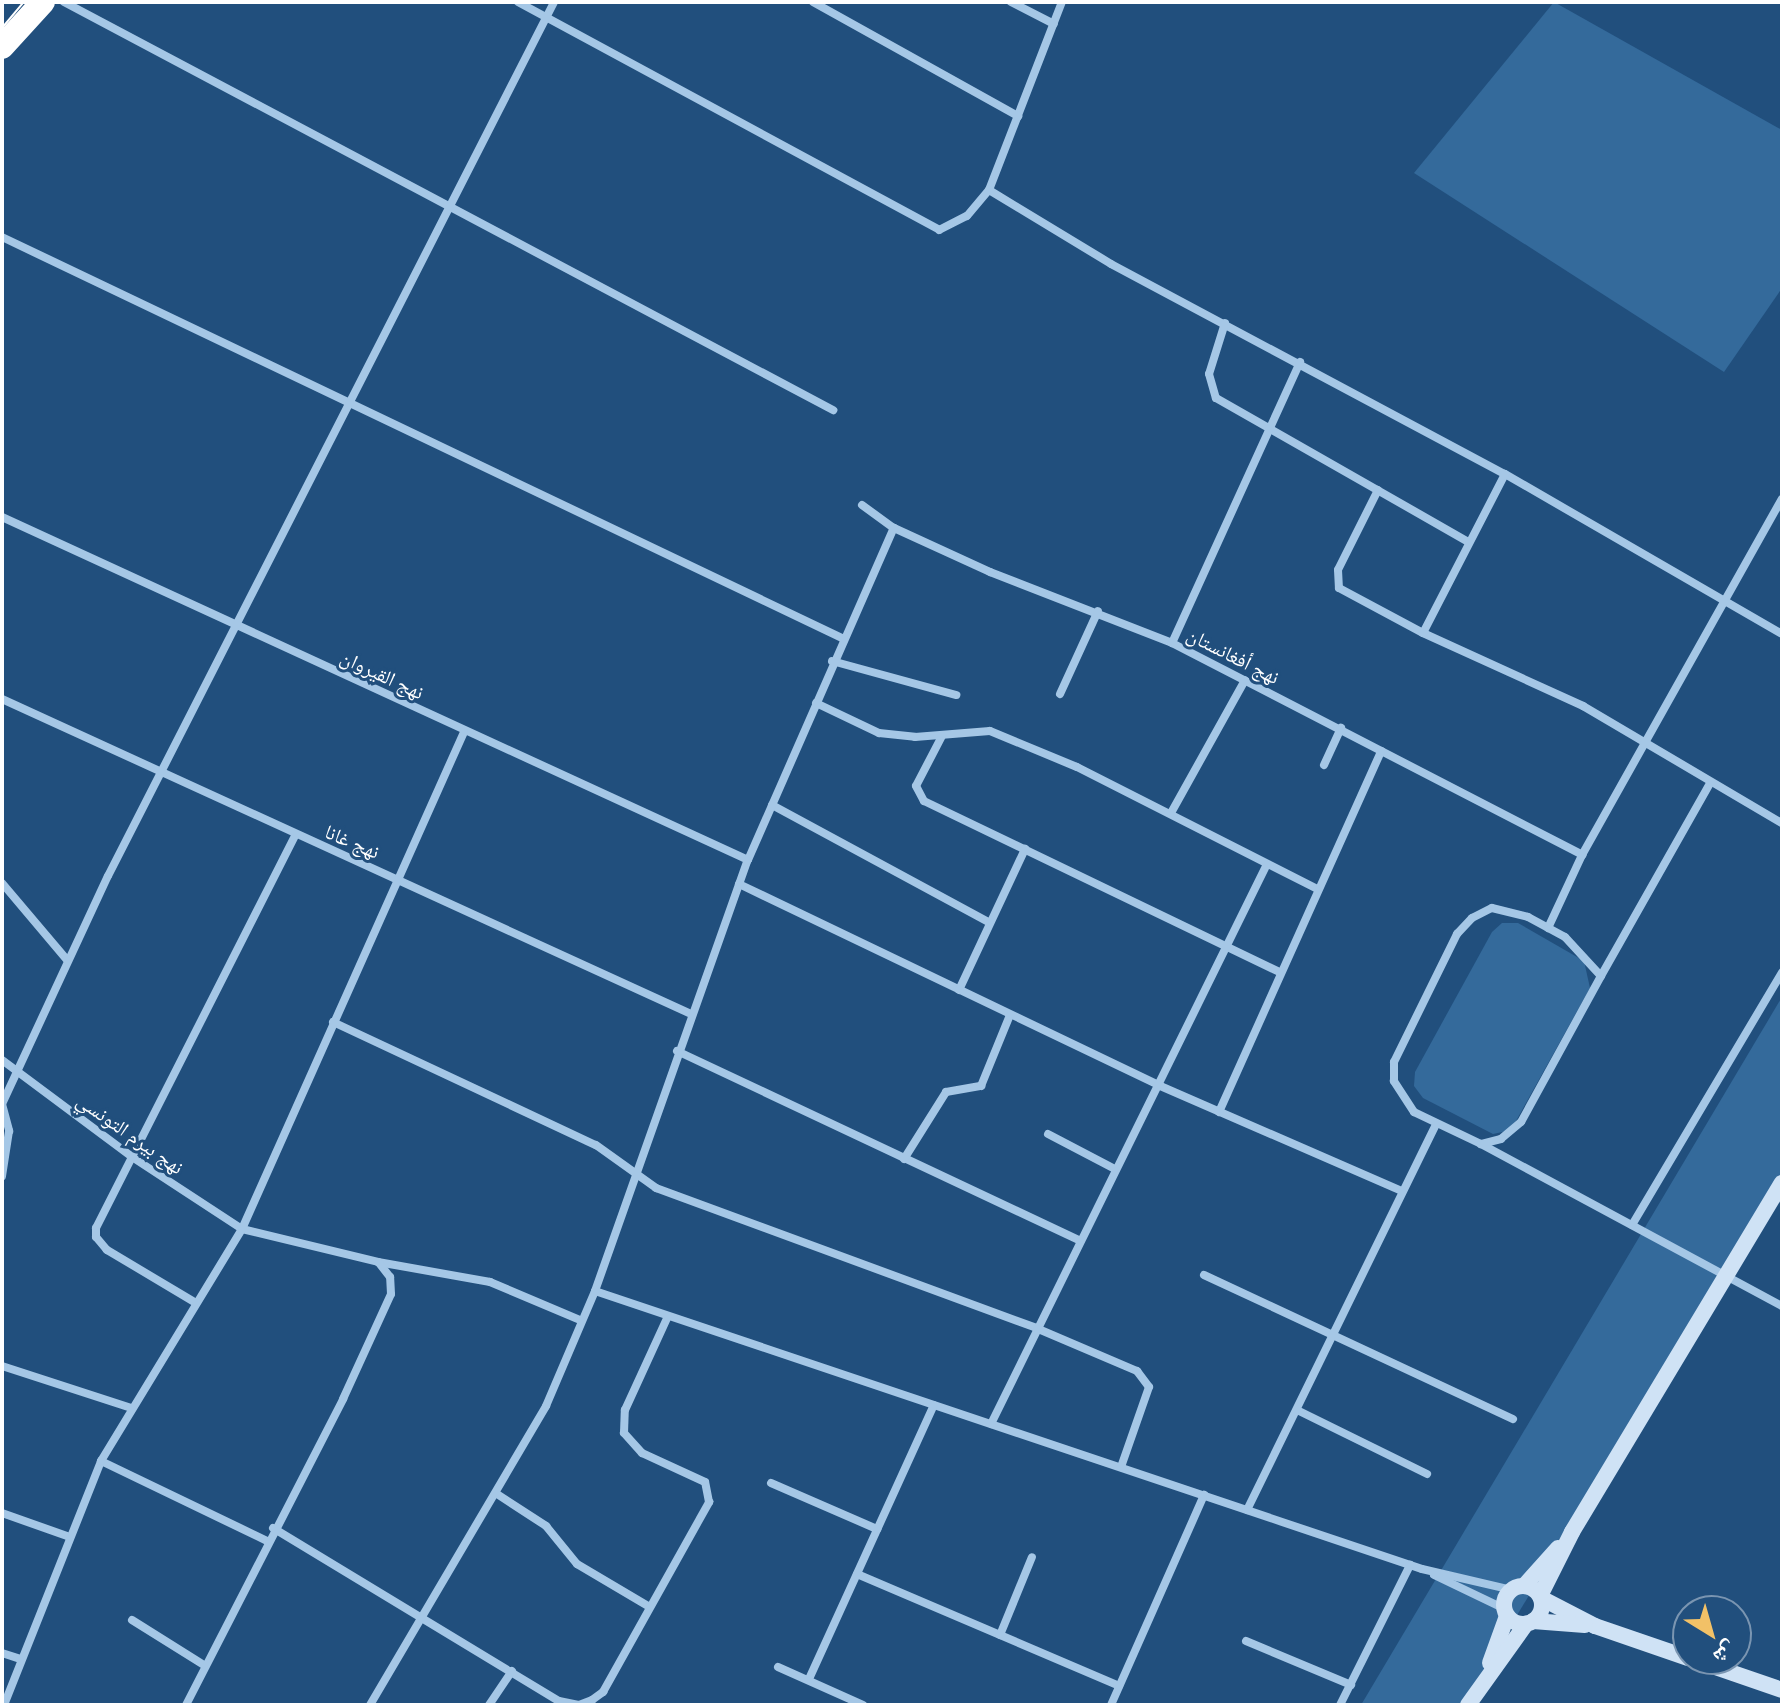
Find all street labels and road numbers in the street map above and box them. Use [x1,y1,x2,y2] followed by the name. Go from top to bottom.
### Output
[1183,622,1283,690] street label: نهج أفغانستان
[336,645,428,705] street label: نهج القيروان
[321,820,383,864] street label: نهج غانا
[72,1088,188,1180] street label: نهج بيرم التونسي

